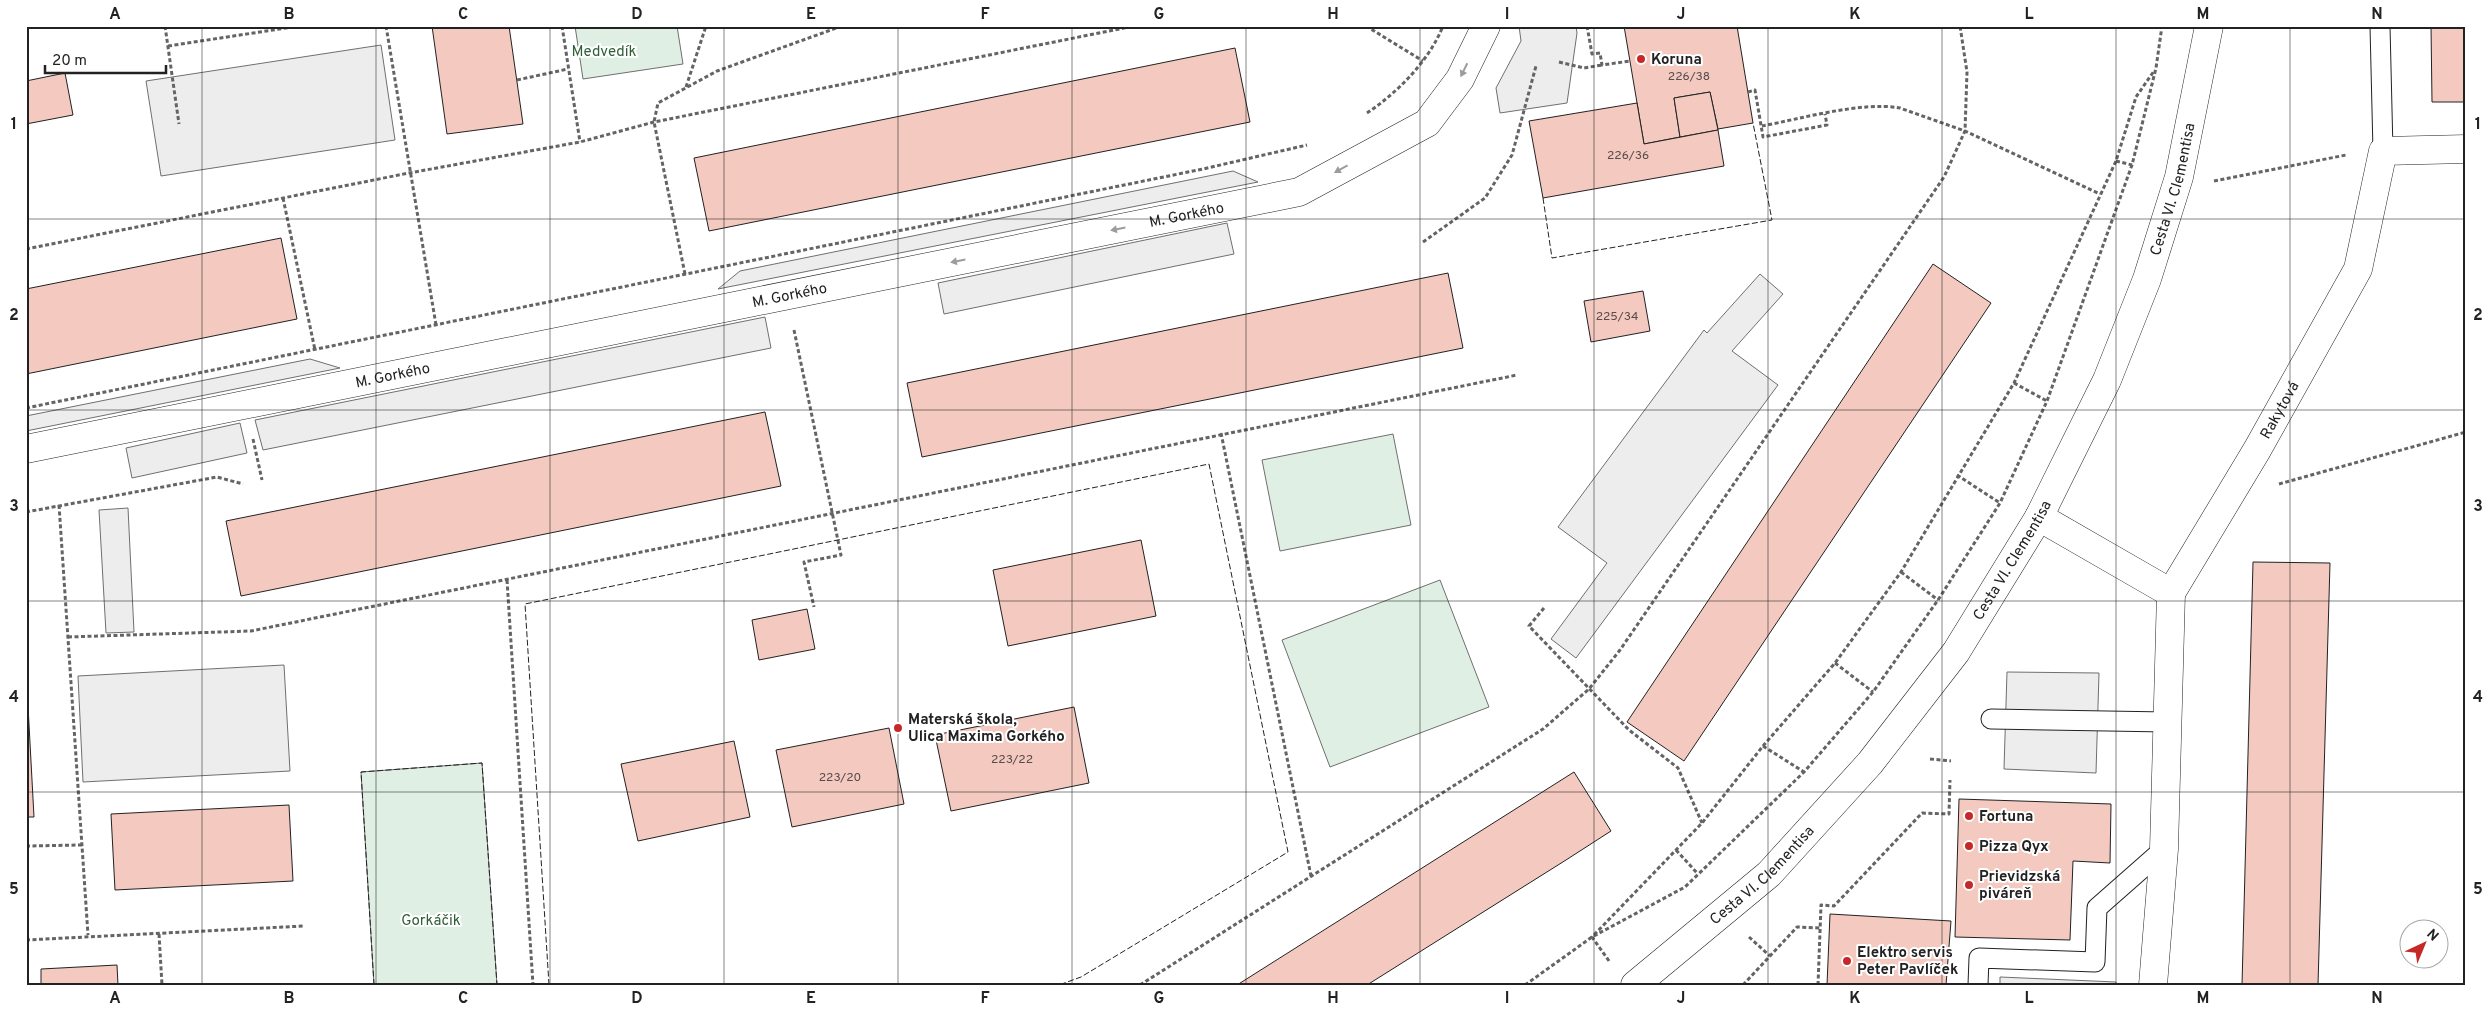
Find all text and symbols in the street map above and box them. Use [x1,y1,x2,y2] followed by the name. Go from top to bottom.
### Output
[109,5,121,25] text: A
[283,5,295,25] text: B
[458,5,468,25] text: C
[631,5,643,25] text: D
[806,5,816,25] text: E
[980,5,990,25] text: F
[1154,5,1164,25] text: G
[1327,5,1339,25] text: H
[1505,5,1509,25] text: I
[1677,5,1685,25] text: J
[1849,5,1861,25] text: K
[2024,5,2034,25] text: L
[2197,5,2209,25] text: M
[2371,5,2383,25] text: N
[45,42,166,74] scale bar
[571,43,637,62] park label: Medvedík
[1651,51,1702,70] place label: Koruna
[52,52,87,71] text: 20 m
[1635,53,1647,65] marker: Koruna
[1460,63,1468,77] one-way arrow
[1668,69,1710,85] house number: 226/38
[11,115,17,135] text: 1
[2475,115,2481,135] text: 1
[2147,122,2201,258] street label: Cesta Vl. Clementisa
[1607,148,1649,164] house number: 226/36
[1334,165,1347,174] one-way arrow
[1148,199,1226,233] street label: M. Gorkého
[1109,225,1125,233] one-way arrow
[951,257,966,265] one-way arrow
[751,279,829,313] street label: M. Gorkého
[9,306,19,326] text: 2
[2473,306,2483,326] text: 2
[1596,309,1638,325] house number: 225/34
[354,360,432,393] street label: M. Gorkého
[2257,379,2304,443] street label: Rakytová
[9,497,19,517] text: 3
[2473,497,2483,517] text: 3
[1970,498,2057,624] street label: Cesta Vl. Clementisa
[9,688,19,708] text: 4
[2473,688,2483,708] text: 4
[908,711,1065,747] place label: Materská škola, Ulica Maxima Gorkého
[892,722,904,734] marker: Materská škola, Ulica Maxima Gorkého
[991,752,1033,768] house number: 223/22
[819,770,861,786] house number: 223/20
[1979,808,2033,827] place label: Fortuna
[1963,810,1975,822] marker: Fortuna
[1707,822,1819,930] street label: Cesta Vl. Clementisa
[1979,838,2049,857] place label: Pizza Qyx
[1963,840,1975,852] marker: Pizza Qyx
[1979,868,2060,904] place label: Prievidzská piváreň
[1963,879,1975,891] marker: Prievidzská piváreň
[9,880,19,900] text: 5
[2473,880,2483,900] text: 5
[401,912,461,931] park label: Gorkáčik
[2400,918,2450,968] north arrow
[2422,926,2442,945] text: N
[1857,944,1958,980] place label: Elektro servis Peter Pavlíček
[1841,955,1853,967] marker: Elektro servis Peter Pavlíček
[109,989,121,1009] text: A
[283,989,295,1009] text: B
[458,989,468,1009] text: C
[631,989,643,1009] text: D
[806,989,816,1009] text: E
[980,989,990,1009] text: F
[1154,989,1164,1009] text: G
[1327,989,1339,1009] text: H
[1505,989,1509,1009] text: I
[1677,989,1685,1009] text: J
[1849,989,1861,1009] text: K
[2024,989,2034,1009] text: L
[2197,989,2209,1009] text: M
[2371,989,2383,1009] text: N

